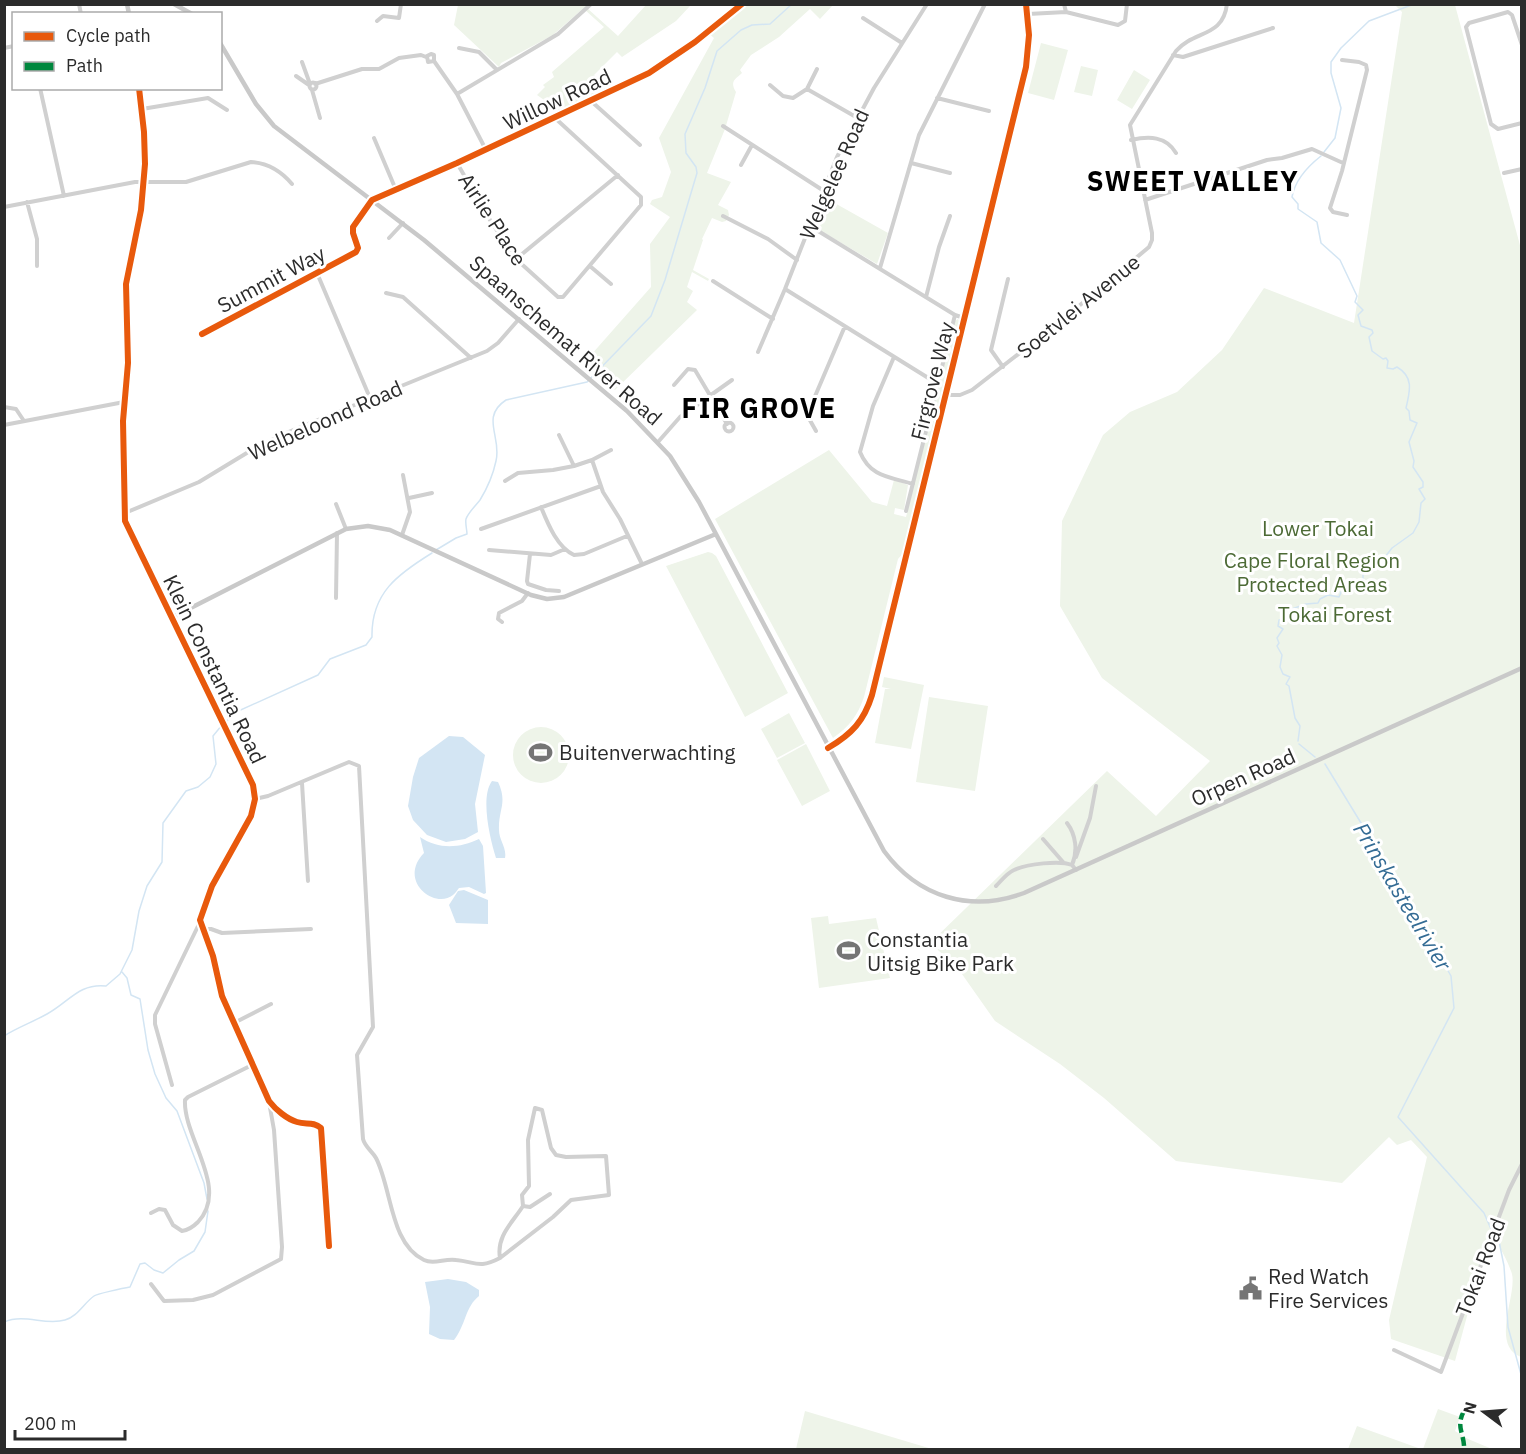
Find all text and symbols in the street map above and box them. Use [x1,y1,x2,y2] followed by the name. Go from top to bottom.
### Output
[12,12,222,90] legend
[66,24,151,47] text: Cycle path
[66,54,103,77] text: Path
[498,62,616,136] street label: Willow Road
[793,104,875,244] street label: Welgelee Road
[1087,163,1299,198] district label: SWEET VALLEY
[453,167,533,271] street label: Airlie Place
[212,239,330,319] street label: Summit Way
[1011,248,1145,364] street label: Soetvlei Avenue
[464,249,668,431] street label: Spaanschemat River Road
[904,318,960,443] street label: Firgrove Way
[244,373,406,467] street label: Welbeloond Road
[681,390,837,425] district label: FIR GROVE
[1262,514,1374,542] park label: Lower Tokai
[1224,546,1400,598] park label: Cape Floral Region Protected Areas
[157,570,273,768] street label: Klein Constantia Road
[1278,600,1392,628] park label: Tokai Forest
[559,738,735,766] place label: Buitenverwachting
[528,739,554,765] sports icon: Buitenverwachting
[1186,742,1300,812] street label: Orpen Road
[1347,817,1459,976] water label: Prinskasteelrivier
[867,925,1014,977] place label: Constantia Uitsig Bike Park
[836,938,862,964] sports icon: Constantia Uitsig Bike Park
[1448,1214,1512,1320] street label: Tokai Road
[1268,1262,1389,1314] place label: Red Watch Fire Services
[1237,1275,1263,1301] public building icon: Red Watch Fire Services
[1454,1382,1514,1442] north arrow
[1458,1400,1481,1416] text: N
[15,1403,124,1441] scale bar
[24,1412,76,1435] text: 200 m

